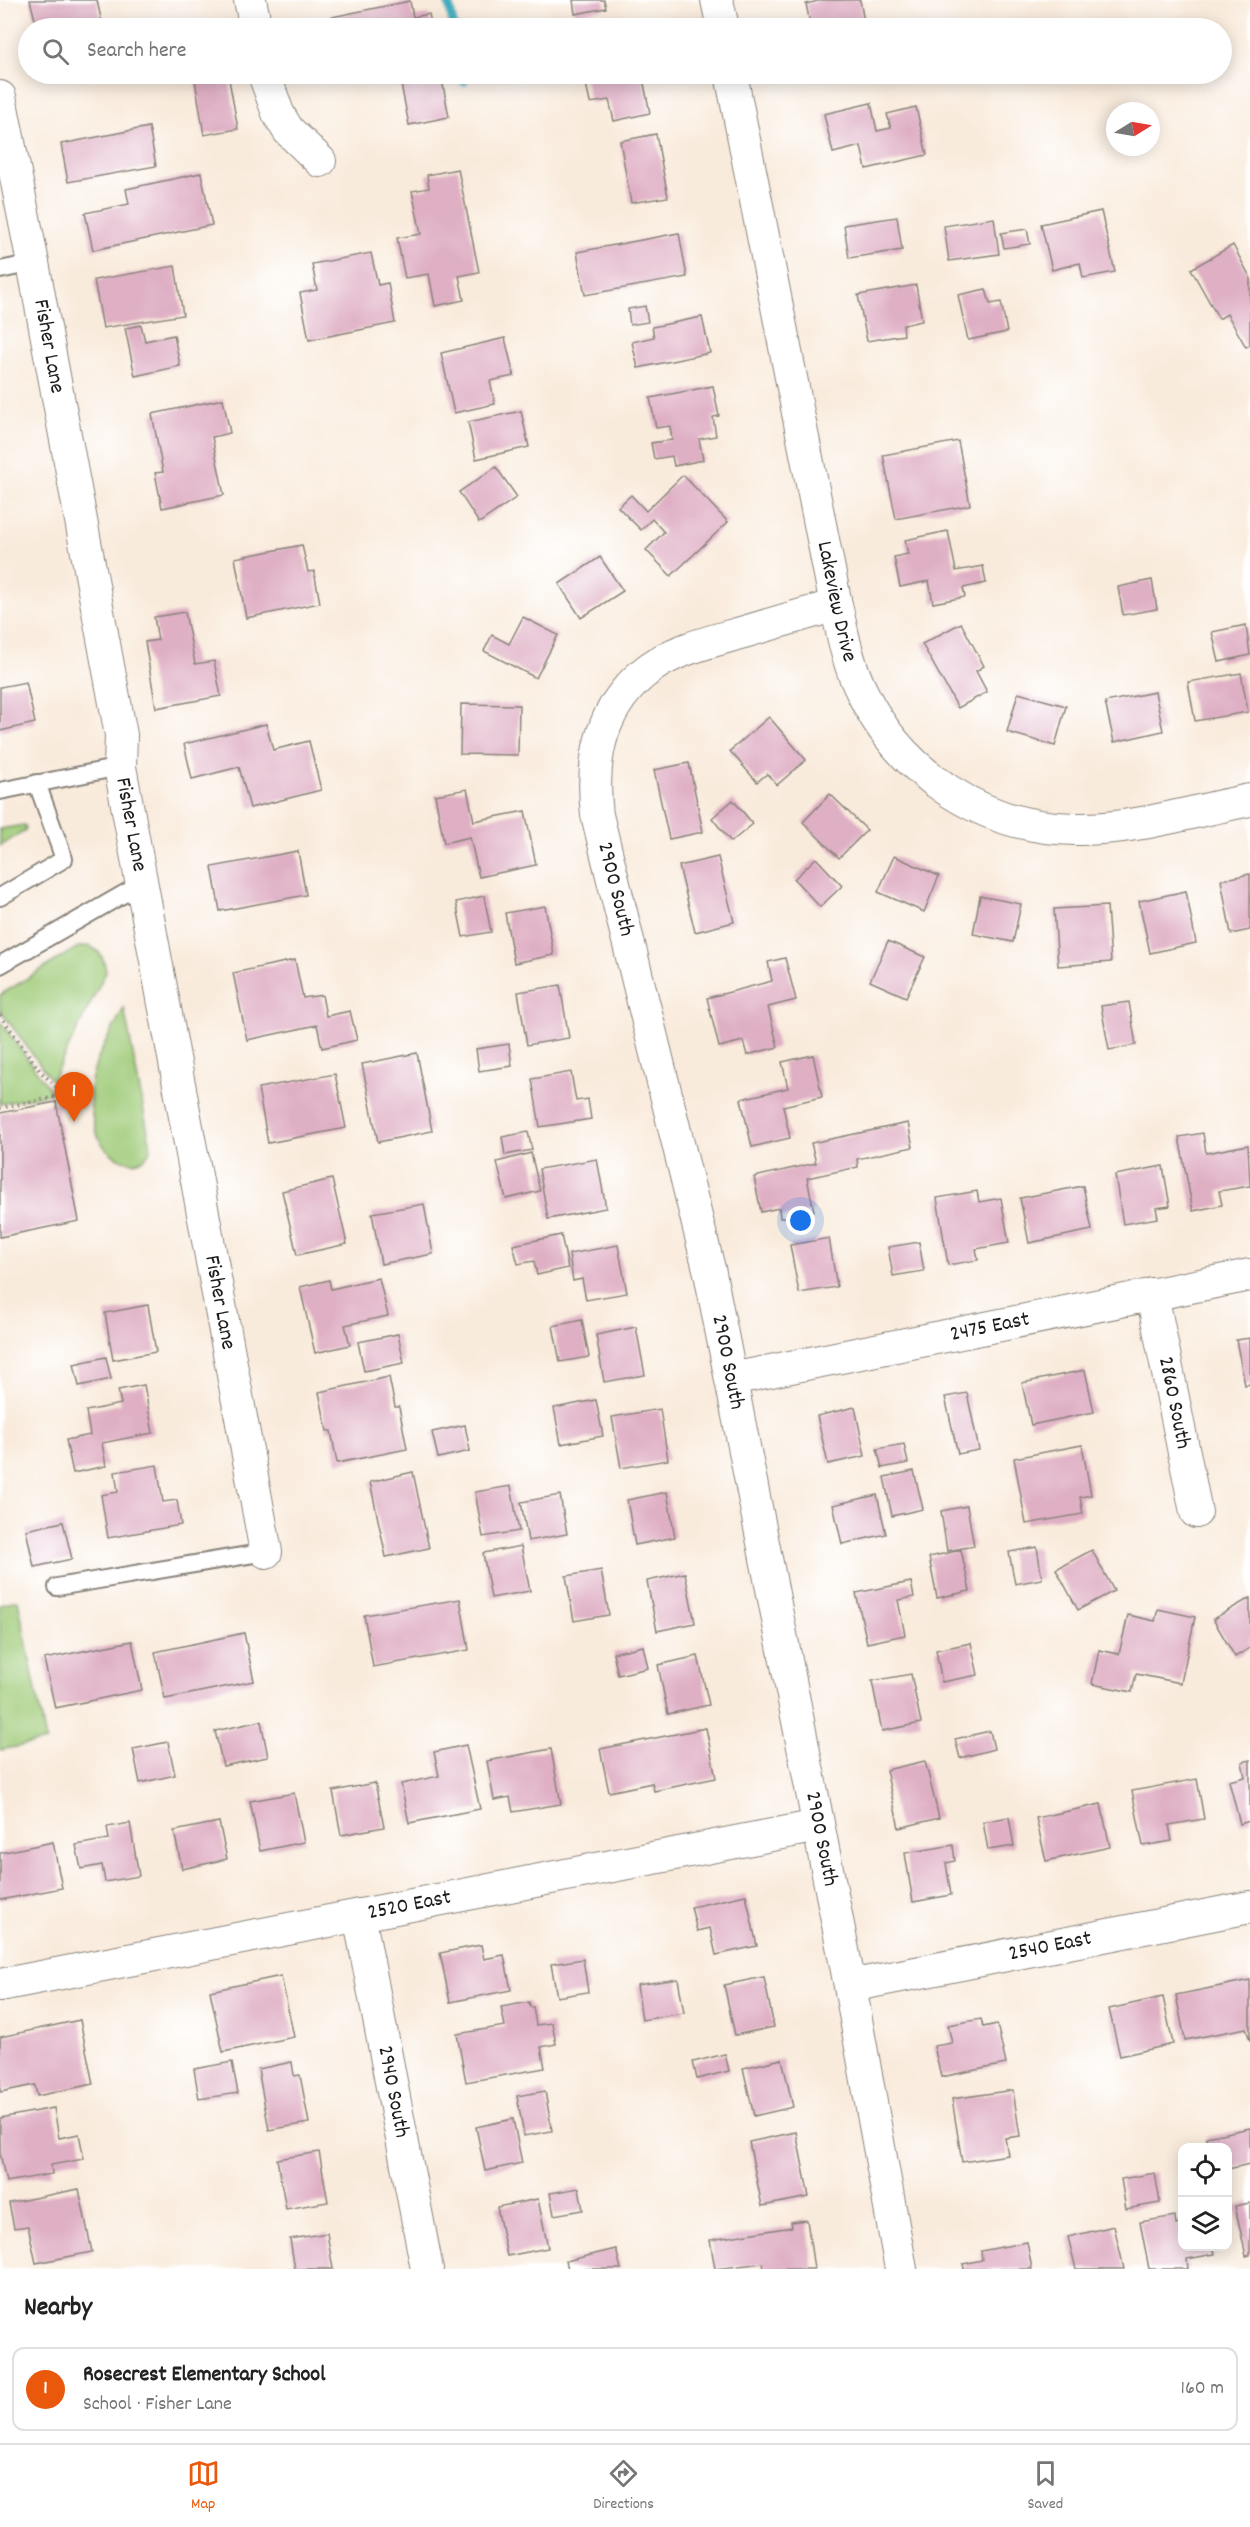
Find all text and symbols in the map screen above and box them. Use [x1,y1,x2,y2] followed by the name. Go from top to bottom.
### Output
[18,18,1232,84] search box
[39,35,72,68] icon: search
[87,36,186,67] text: Search here
[1106,102,1160,156] north arrow
[25,297,73,396] street label: Fisher Lane
[808,539,865,666] street label: Lakeview Drive
[107,775,155,874] street label: Fisher Lane
[589,839,642,940] street label: 2900 South
[54,1072,94,1122] pin: 1
[786,1206,815,1235] your location
[196,1253,244,1352] street label: Fisher Lane
[948,1304,1032,1350] street label: 2475 East
[703,1312,752,1412] street label: 2900 South
[1150,1354,1198,1452] street label: 2860 South
[797,1789,846,1889] street label: 2900 South
[365,1882,454,1929] street label: 2520 East
[1006,1923,1094,1970] street label: 2540 East
[369,2043,417,2140] street label: 2940 South
[1178,2143,1232,2251] map controls
[1178,2143,1232,2197] button: locate
[1178,2197,1232,2251] button: layers
[24,2290,92,2327] text: Nearby
[83,2360,325,2391] text: Rosecrest Elementary School
[43,2375,48,2403] text: 1
[1181,2375,1224,2403] text: 160 m
[83,2391,232,2419] text: School · Fisher Lane
[187,2457,220,2516] tab: Map
[593,2457,654,2516] tab: Directions
[1027,2457,1063,2516] tab: Saved

